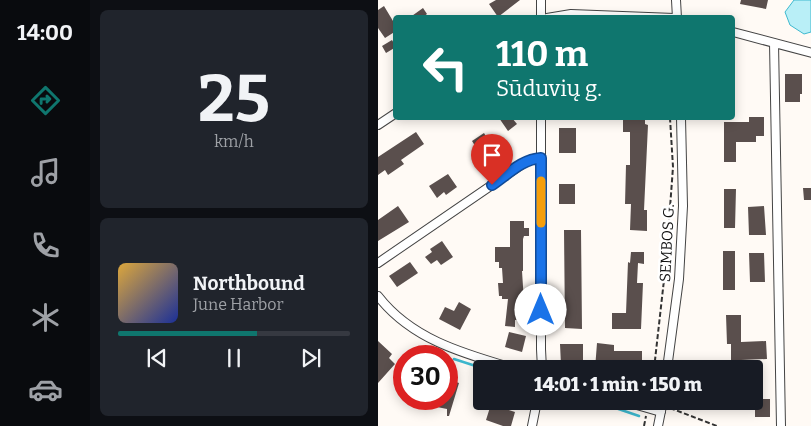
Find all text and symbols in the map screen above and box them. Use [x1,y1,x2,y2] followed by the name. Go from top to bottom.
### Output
[17,19,73,46] text: 14:00
[496,33,588,75] text: 110 m
[413,35,478,100] icon: left
[198,60,270,138] text: 25
[496,75,602,102] text: Sūduvių g.
[28,83,63,118] icon: directions
[214,132,254,151] text: km/h
[471,134,513,185] pin
[478,141,506,169] icon: arrive
[28,155,63,190] icon: music
[656,204,678,282] street label: SEMBOS G.
[28,228,63,263] icon: phone
[193,272,305,295] text: Northbound
[514,283,566,335] position arrow
[193,295,284,314] text: June Harbor
[28,300,63,335] icon: climate
[143,344,171,372] icon: previous
[220,344,248,372] icon: pause
[297,344,325,372] icon: next
[393,345,458,410] speed limit sign: 30
[28,372,63,407] icon: car
[534,373,702,396] text: 14:01 · 1 min · 150 m

